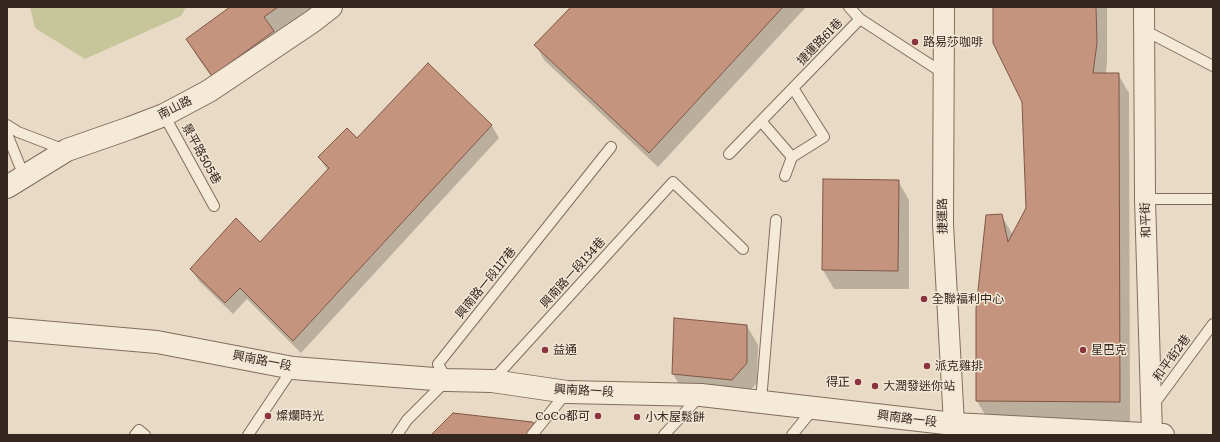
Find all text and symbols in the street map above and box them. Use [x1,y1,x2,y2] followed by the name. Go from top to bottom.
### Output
[794,16,846,68] street label: 捷運路61巷
[923,35,983,49] place label: 路易莎咖啡
[910,37,920,47] marker: 路易莎咖啡
[156,93,194,123] street label: 南山路
[178,121,224,187] street label: 景平路505巷
[935,198,951,234] street label: 捷運路
[1138,202,1154,238] street label: 和平街
[538,235,608,311] street label: 興南路一段134巷
[453,244,519,322] street label: 興南路一段117巷
[932,292,1004,306] place label: 全聯福利中心
[919,294,929,304] marker: 全聯福利中心
[1150,332,1194,384] street label: 和平街2巷
[553,343,577,357] place label: 益通
[1091,343,1127,357] place label: 星巴克
[540,345,550,355] marker: 益通
[1078,345,1088,355] marker: 星巴克
[231,348,293,374] street label: 興南路一段
[935,359,983,373] place label: 派克雞排
[922,361,932,371] marker: 派克雞排
[826,375,850,389] place label: 得正
[853,377,863,387] marker: 得正
[883,379,955,393] place label: 大潤發迷你站
[870,381,880,391] marker: 大潤發迷你站
[554,382,614,400] street label: 興南路一段
[876,408,938,430] street label: 興南路一段
[276,409,324,423] place label: 燦爛時光
[535,409,590,423] place label: CoCo都可
[645,410,705,424] place label: 小木屋鬆餅
[263,411,273,421] marker: 燦爛時光
[593,411,603,421] marker: CoCo都可
[632,412,642,422] marker: 小木屋鬆餅

